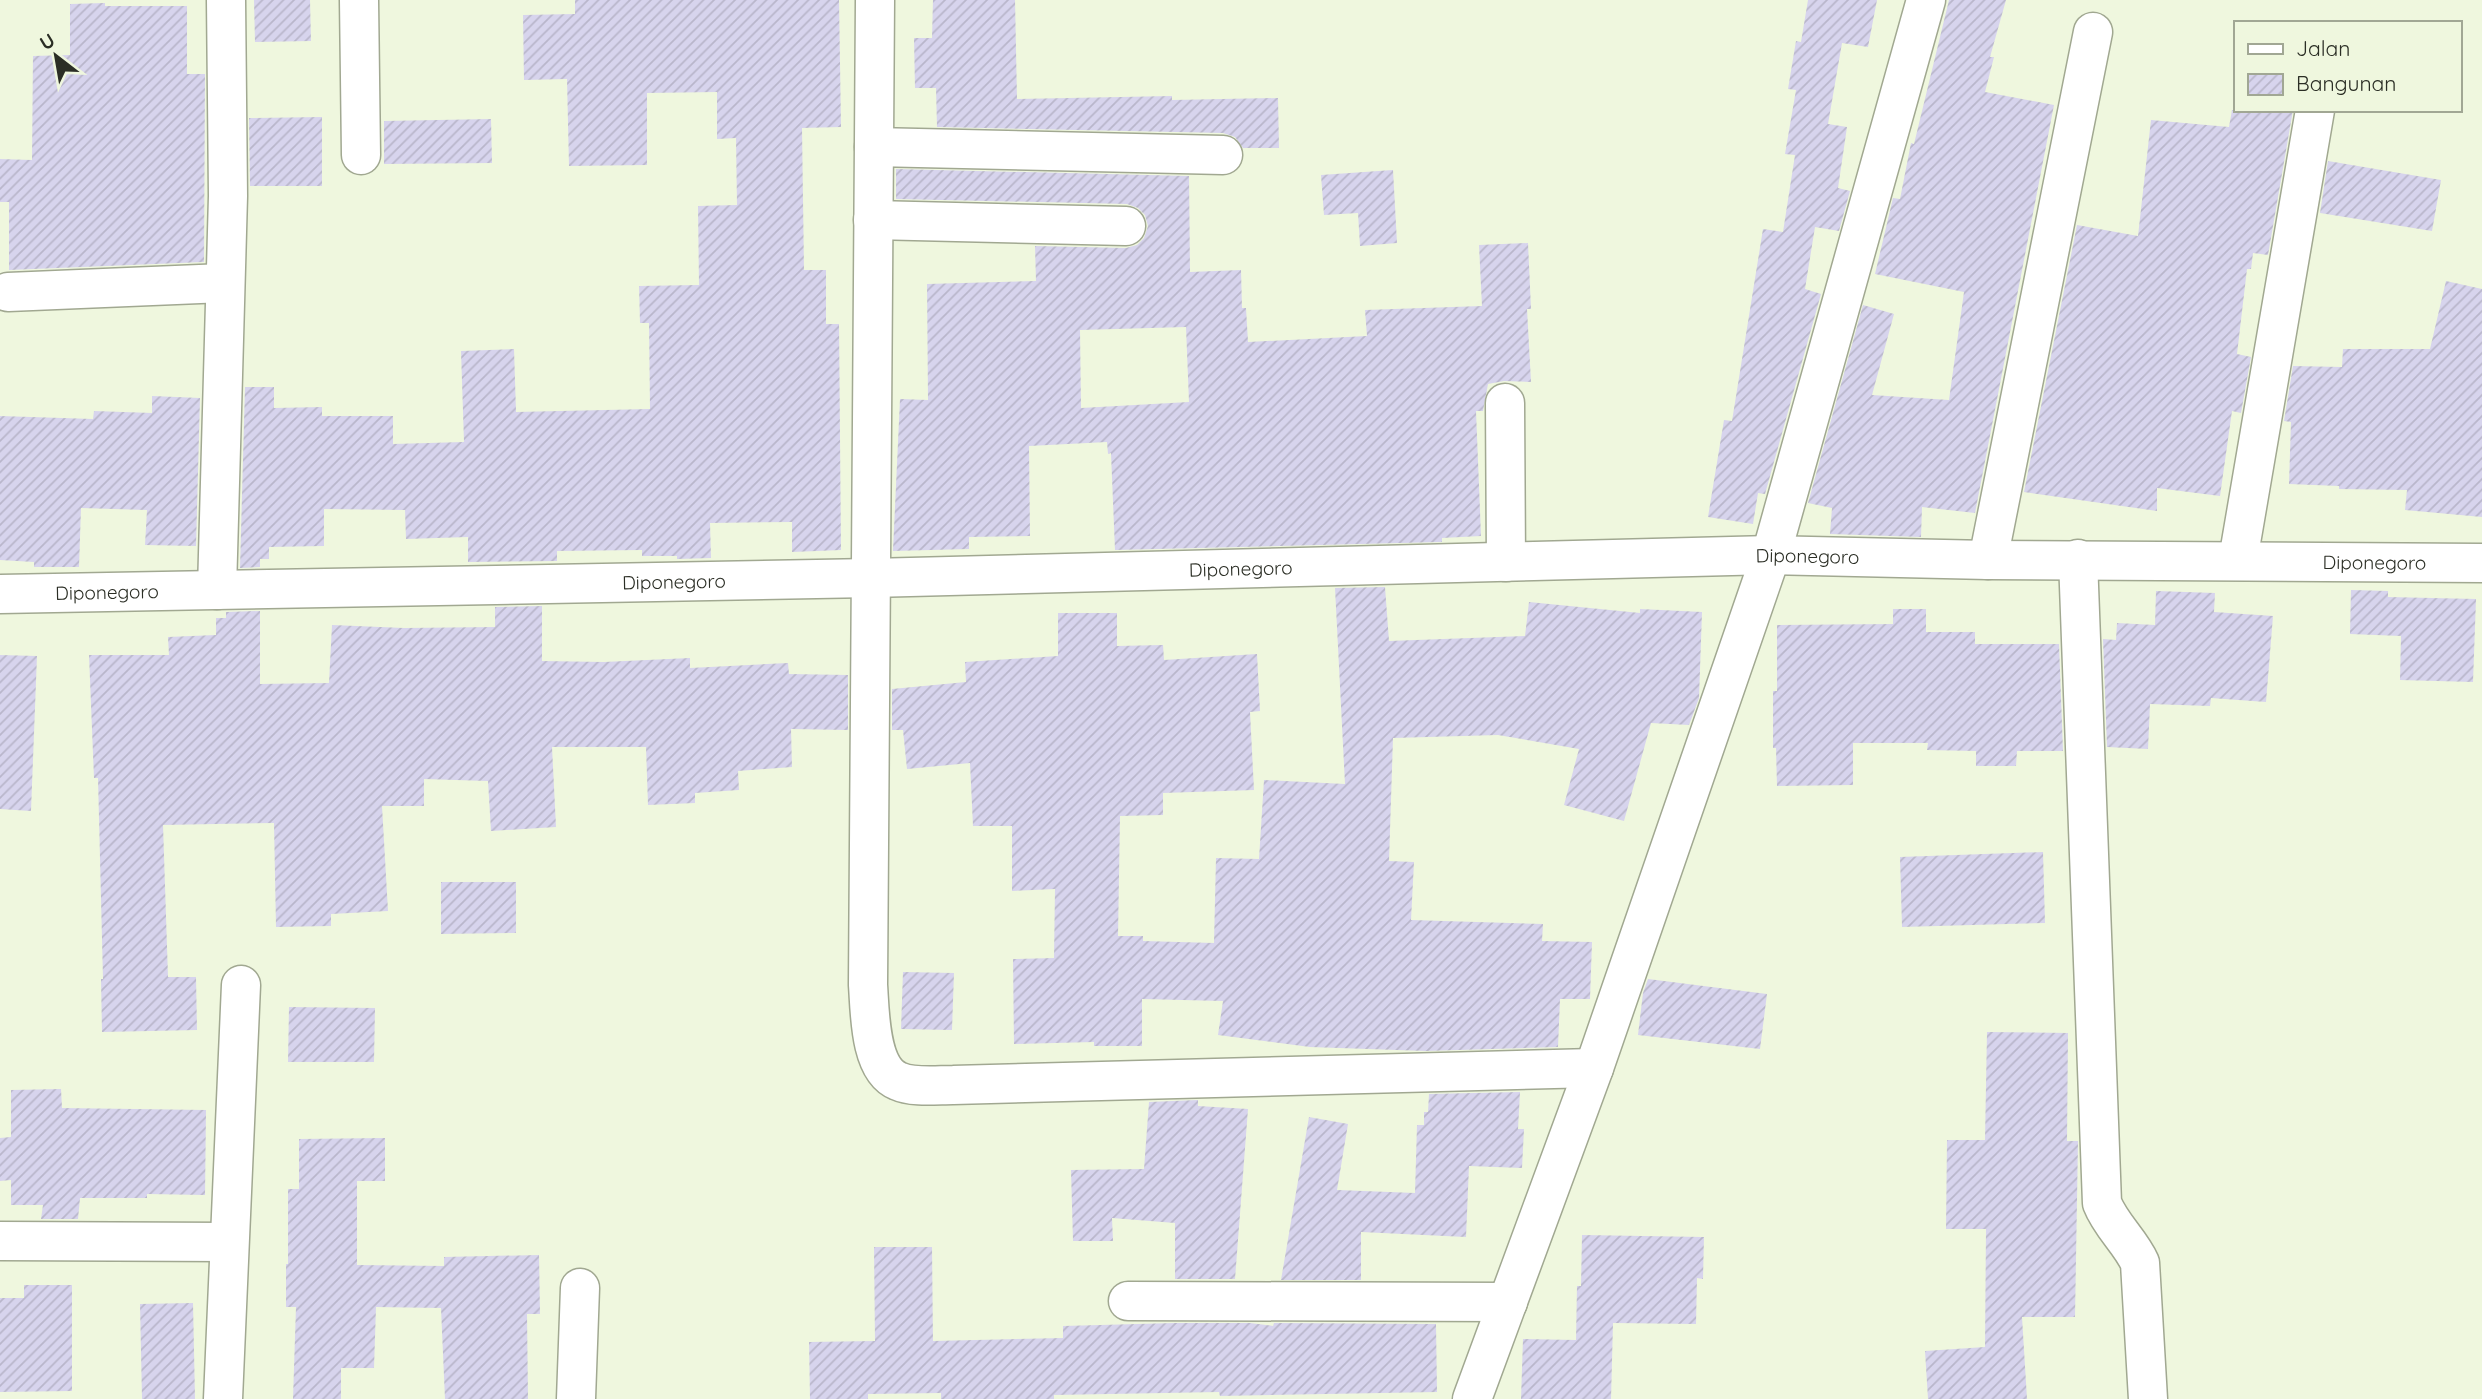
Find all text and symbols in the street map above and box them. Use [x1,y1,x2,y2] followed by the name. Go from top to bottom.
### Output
[21,21,91,91] north arrow
[2234,21,2461,112] legend
[35,28,59,55] text: U
[2296,35,2350,61] text: Jalan
[2296,70,2396,96] text: Bangunan
[1755,543,1860,569] street label: Diponegoro
[2323,550,2426,575] street label: Diponegoro
[1189,555,1293,582] street label: Diponegoro
[622,569,726,595] street label: Diponegoro
[55,579,159,605] street label: Diponegoro

